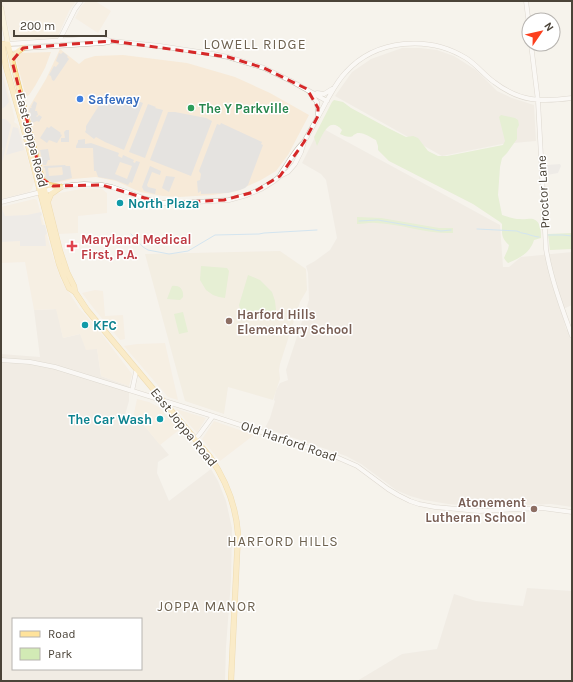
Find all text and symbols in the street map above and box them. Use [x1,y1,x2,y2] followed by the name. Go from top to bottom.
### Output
[14,12,106,38] scale bar
[521,12,561,52] north arrow
[20,19,55,33] text: 200 m
[541,20,556,34] text: N
[204,36,307,53] district label: LOWELL RIDGE
[13,91,51,189] street label: East Joppa Road
[88,92,140,107] place label: Safeway
[75,94,85,104] marker: Safeway
[199,101,289,116] place label: The Y Parkville
[186,103,196,113] marker: The Y Parkville
[534,155,552,229] street label: Proctor Lane
[128,196,199,211] place label: North Plaza
[115,198,125,208] marker: North Plaza
[81,232,192,262] place label: Maryland Medical First, P.A.
[66,240,78,252] marker: Maryland Medical First, P.A.
[237,307,352,337] place label: Harford Hills Elementary School
[224,316,234,326] marker: Harford Hills Elementary School
[93,318,117,333] place label: KFC
[80,320,90,330] marker: KFC
[148,385,220,469] street label: East Joppa Road
[68,412,152,427] place label: The Car Wash
[155,414,165,424] marker: The Car Wash
[239,418,339,464] street label: Old Harford Road
[425,495,526,525] place label: Atonement Lutheran School
[529,504,539,514] marker: Atonement Lutheran School
[227,533,339,550] district label: HARFORD HILLS
[157,598,257,615] district label: JOPPA MANOR
[12,618,142,670] legend
[48,627,76,641] text: Road
[48,647,73,661] text: Park

